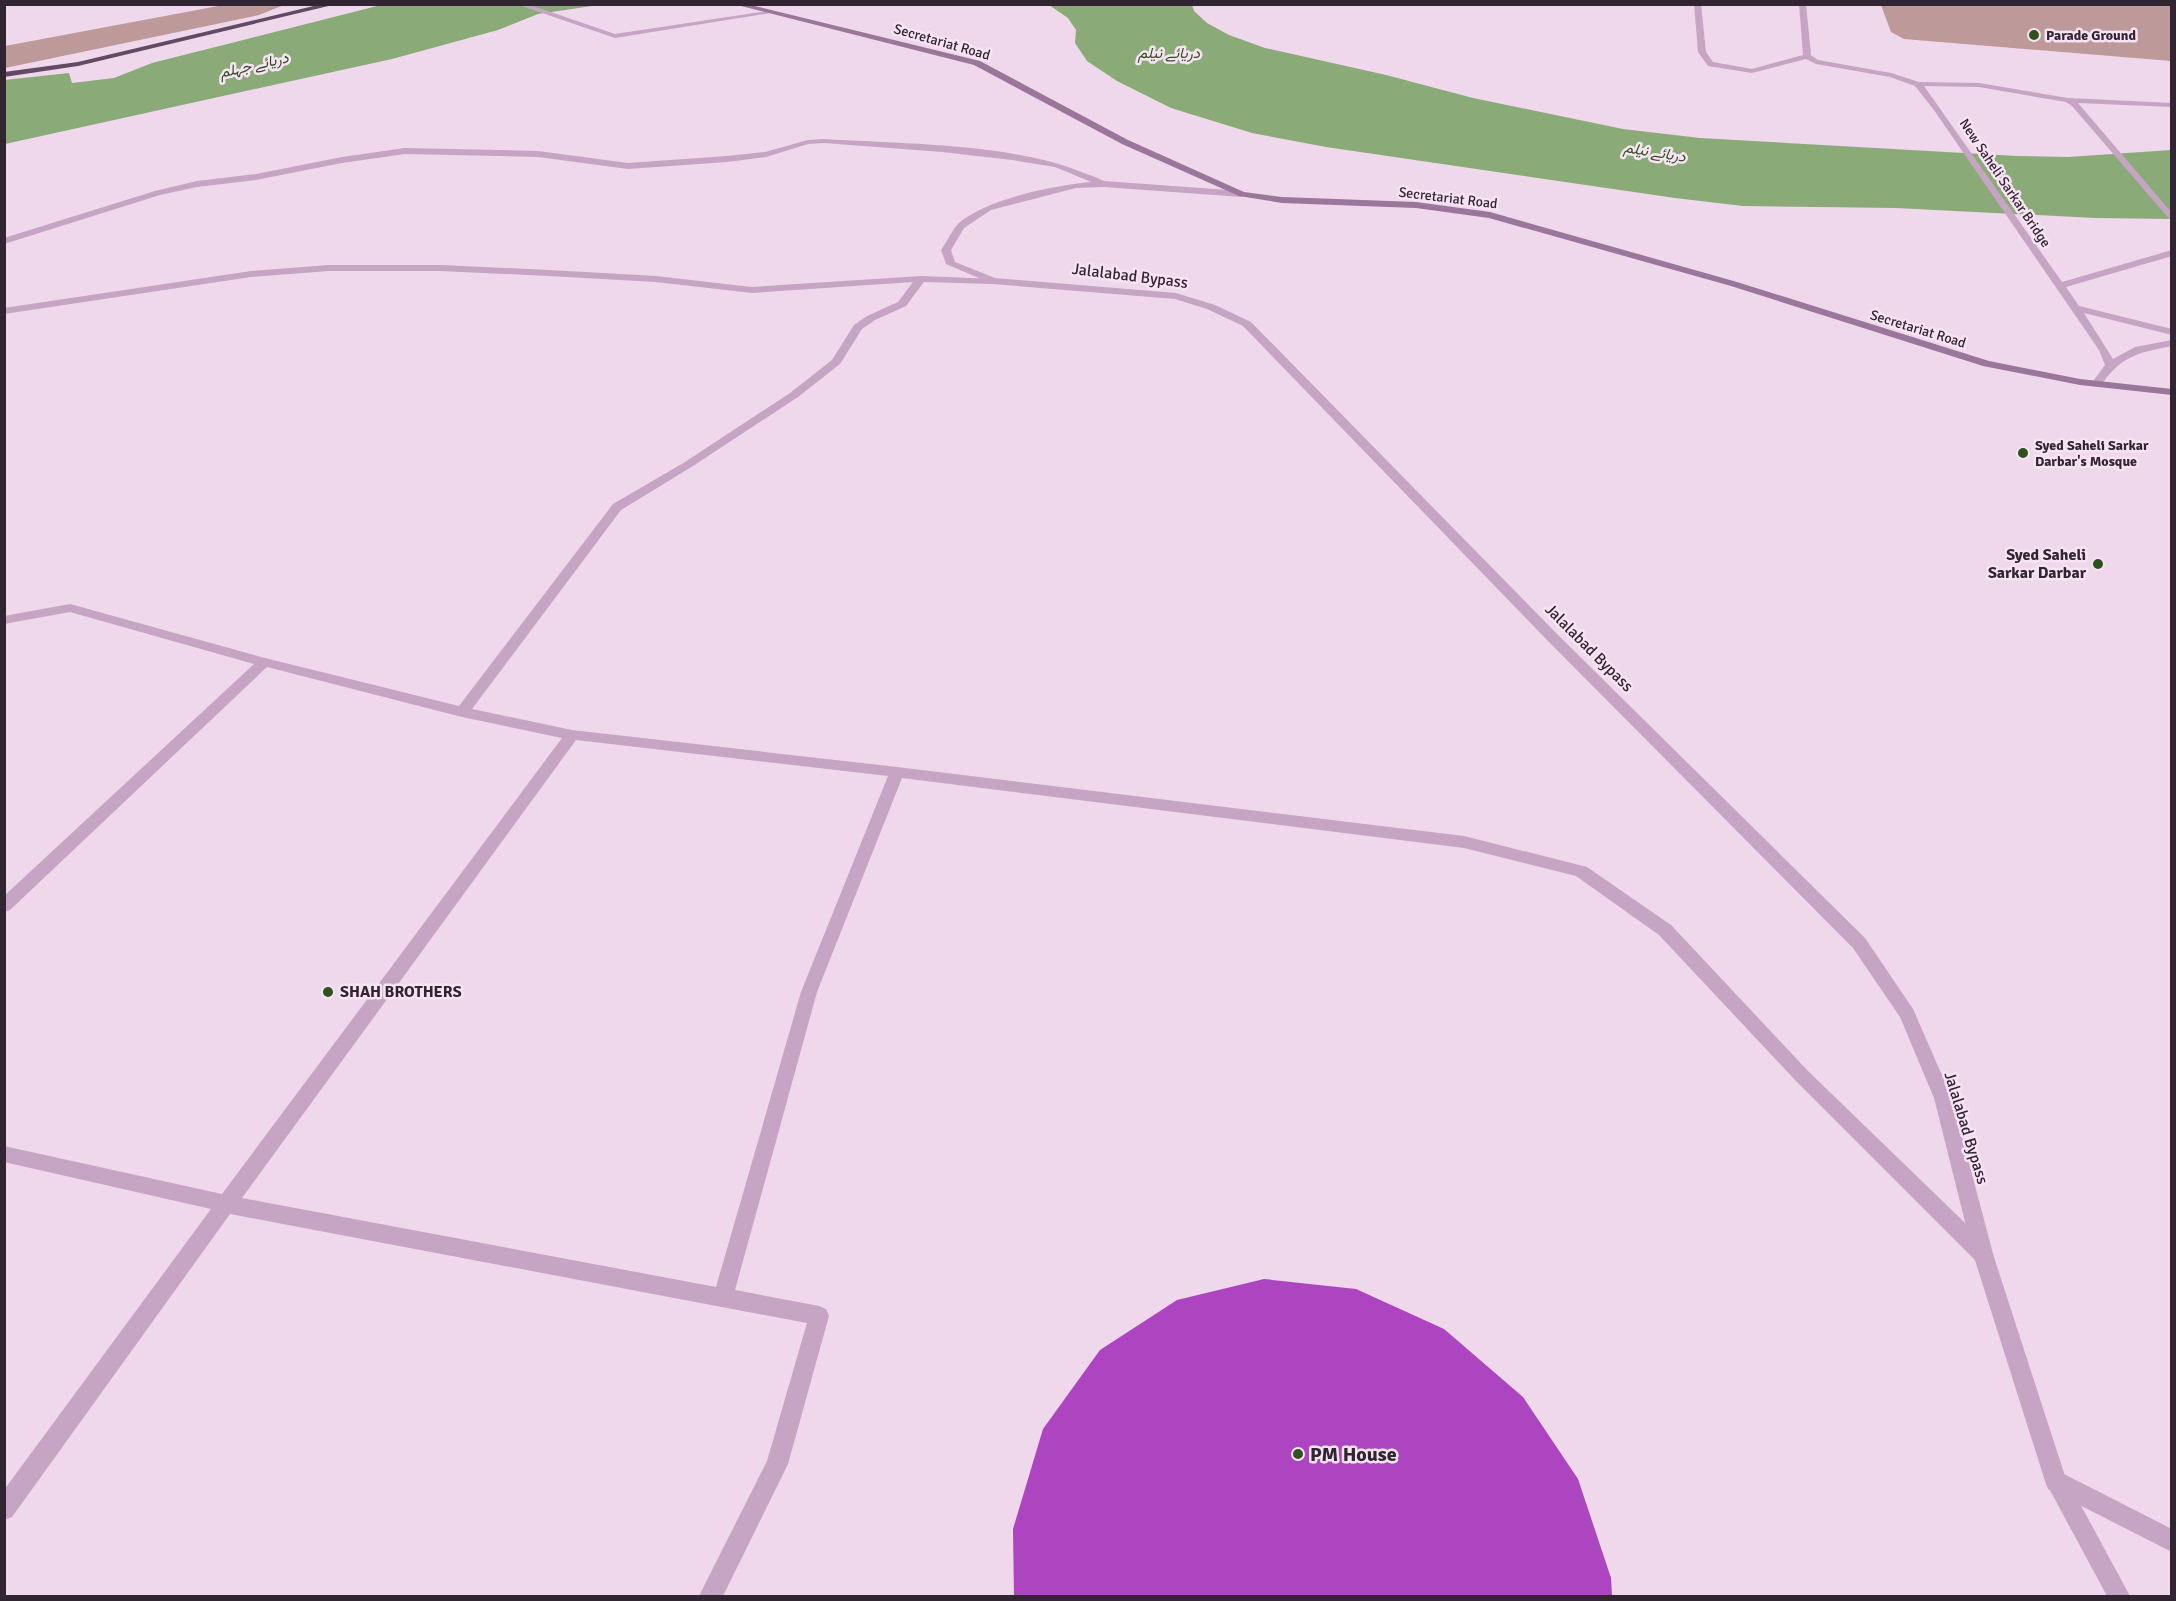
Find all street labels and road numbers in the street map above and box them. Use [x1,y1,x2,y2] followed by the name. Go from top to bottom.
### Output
[892,20,992,64] street label: Secretariat Road
[1956,115,2054,251] street label: New Saheli Sarkar Bridge
[1398,184,1498,212] street label: Secretariat Road
[1071,259,1189,293] street label: Jalalabad Bypass
[1868,306,1968,352] street label: Secretariat Road
[1541,600,1637,696] street label: Jalalabad Bypass
[1939,1069,1993,1187] street label: Jalalabad Bypass

